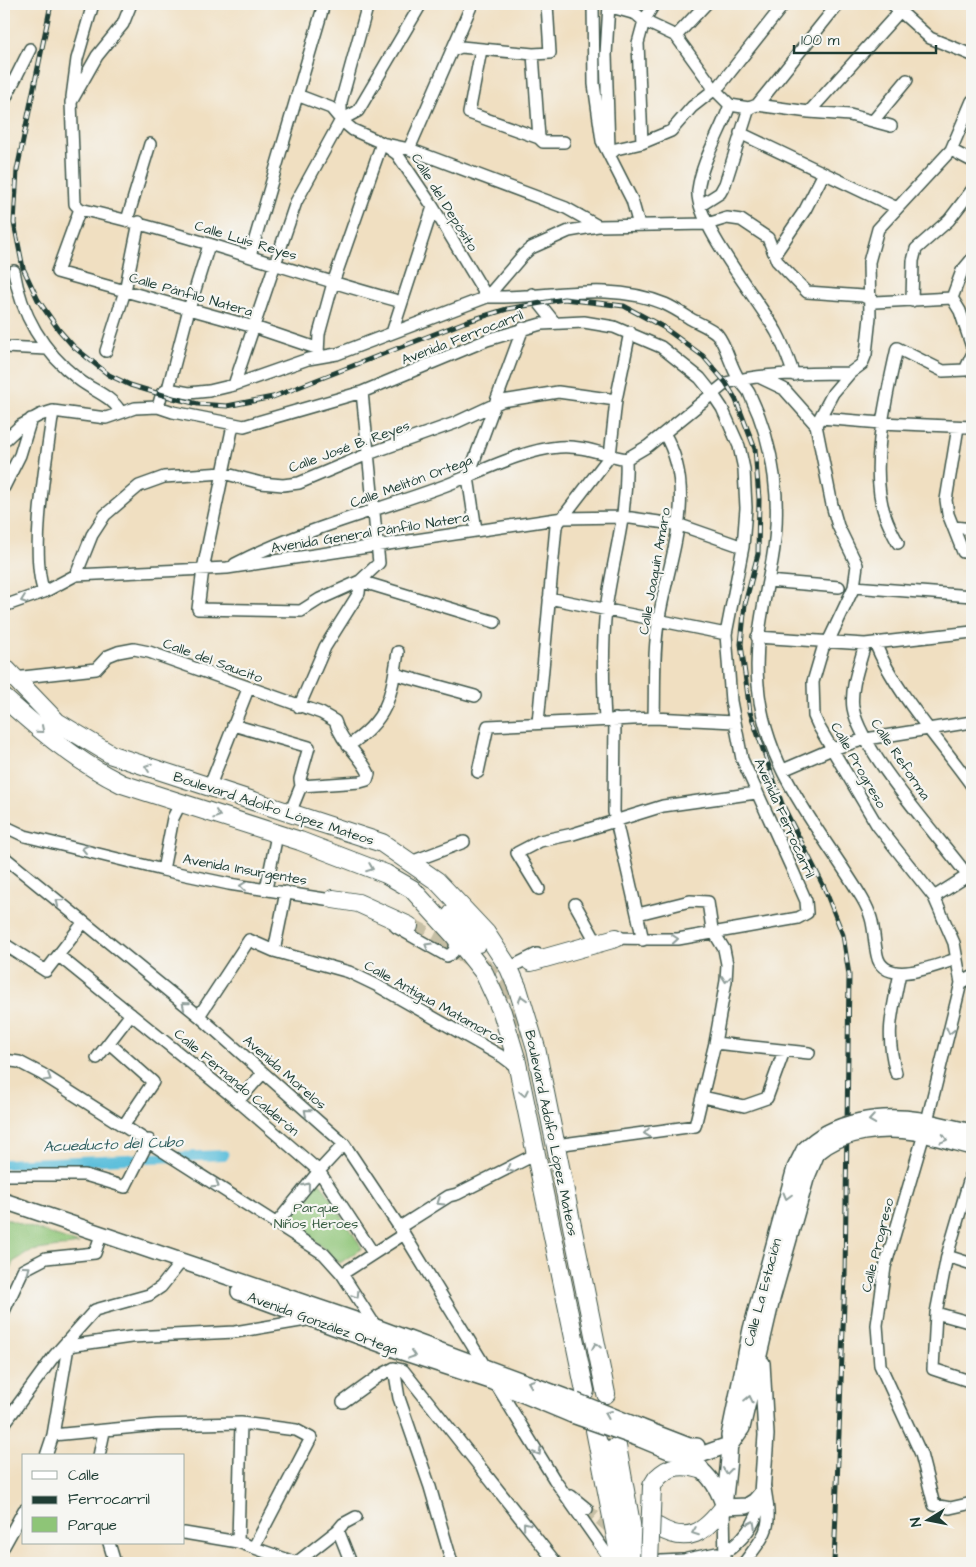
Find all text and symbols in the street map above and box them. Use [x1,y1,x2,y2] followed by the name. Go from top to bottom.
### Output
[794,22,936,54] scale bar
[801,30,840,51] text: 100 m
[406,150,482,255] street label: Calle del Depósito
[192,216,299,266] street label: Calle Luis Reyes
[127,268,255,322] street label: Calle Pánfilo Natera
[398,305,526,370] street label: Avenida Ferrocarril
[286,416,413,478] street label: Calle José B. Reyes
[347,450,475,513] street label: Calle Melitón Ortega
[634,506,676,636] street label: Calle Joaquín Amaro
[270,507,471,559] street label: Avenida General Pánfilo Natera
[20,594,29,604] one-way arrow
[160,634,265,688] street label: Calle del Saucito
[866,715,935,804] street label: Calle Reforma
[825,719,891,812] street label: Calle Progreso
[35,725,44,734] one-way arrow
[749,755,819,881] street label: Avenida Ferrocarril
[144,763,153,773] one-way arrow
[171,767,377,851] street label: Boulevard Adolfo López Mateos
[212,810,220,820] one-way arrow
[80,844,89,855] one-way arrow
[181,849,309,891] street label: Avenida Insurgentes
[365,862,374,872] one-way arrow
[238,881,246,892] one-way arrow
[55,899,64,908] one-way arrow
[671,934,679,945] one-way arrow
[424,943,433,952] one-way arrow
[360,956,509,1050] street label: Calle Antigua Matamoros
[720,975,731,983] one-way arrow
[517,996,527,1004] one-way arrow
[182,1002,191,1010] one-way arrow
[169,1024,303,1141] street label: Calle Fernando Calderón
[945,1026,955,1034] one-way arrow
[519,1028,583,1238] street label: Boulevard Adolfo López Mateos
[238,1031,330,1115] street label: Avenida Morelos
[43,1072,52,1081] one-way arrow
[518,1089,528,1098] one-way arrow
[304,1109,313,1117] one-way arrow
[868,1114,876,1125] one-way arrow
[642,1127,650,1138] one-way arrow
[43,1132,185,1157] water label: Acueducto del Cubo
[940,1133,949,1144] one-way arrow
[506,1163,515,1173] one-way arrow
[211,1179,220,1189] one-way arrow
[301,1182,310,1191] one-way arrow
[782,1191,793,1200] one-way arrow
[436,1195,445,1205] one-way arrow
[857,1196,899,1295] street label: Calle Progreso
[274,1198,358,1234] park label: Parque Niños Heroes
[739,1236,787,1348] street label: Calle La Estación
[21,1266,30,1275] one-way arrow
[245,1287,401,1360] street label: Avenida González Ortega
[350,1290,359,1299] one-way arrow
[592,1342,602,1350] one-way arrow
[408,1349,416,1359] one-way arrow
[527,1379,536,1389] one-way arrow
[743,1395,754,1403] one-way arrow
[604,1409,613,1420] one-way arrow
[531,1447,541,1456] one-way arrow
[22,1454,185,1544] legend
[68,1465,99,1486] text: Calle
[722,1468,733,1476] one-way arrow
[68,1489,150,1510] text: Ferrocarril
[904,1494,954,1544] north arrow
[68,1515,117,1536] text: Parque
[906,1516,927,1528] text: N
[746,1520,756,1529] one-way arrow
[522,1522,531,1531] one-way arrow
[691,1526,700,1537] one-way arrow

